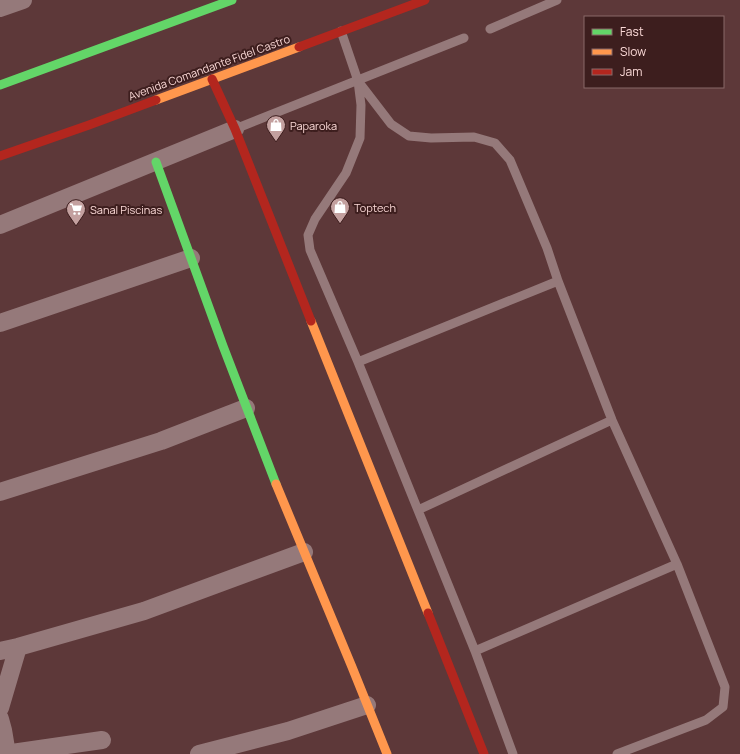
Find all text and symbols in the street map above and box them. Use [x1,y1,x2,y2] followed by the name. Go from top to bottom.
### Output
[584,16,724,88] legend
[620,23,644,40] text: Fast
[126,31,292,103] street label: Avenida Comandante Fidel Castro
[620,43,646,60] text: Slow
[620,63,642,80] text: Jam
[265,114,287,142] shop icon: Paparoka
[290,118,337,133] place label: Paparoka
[329,196,351,224] shop icon: Toptech
[65,198,87,226] supermarket icon: Sanal Piscinas
[354,200,396,215] place label: Toptech
[90,202,162,217] place label: Sanal Piscinas

